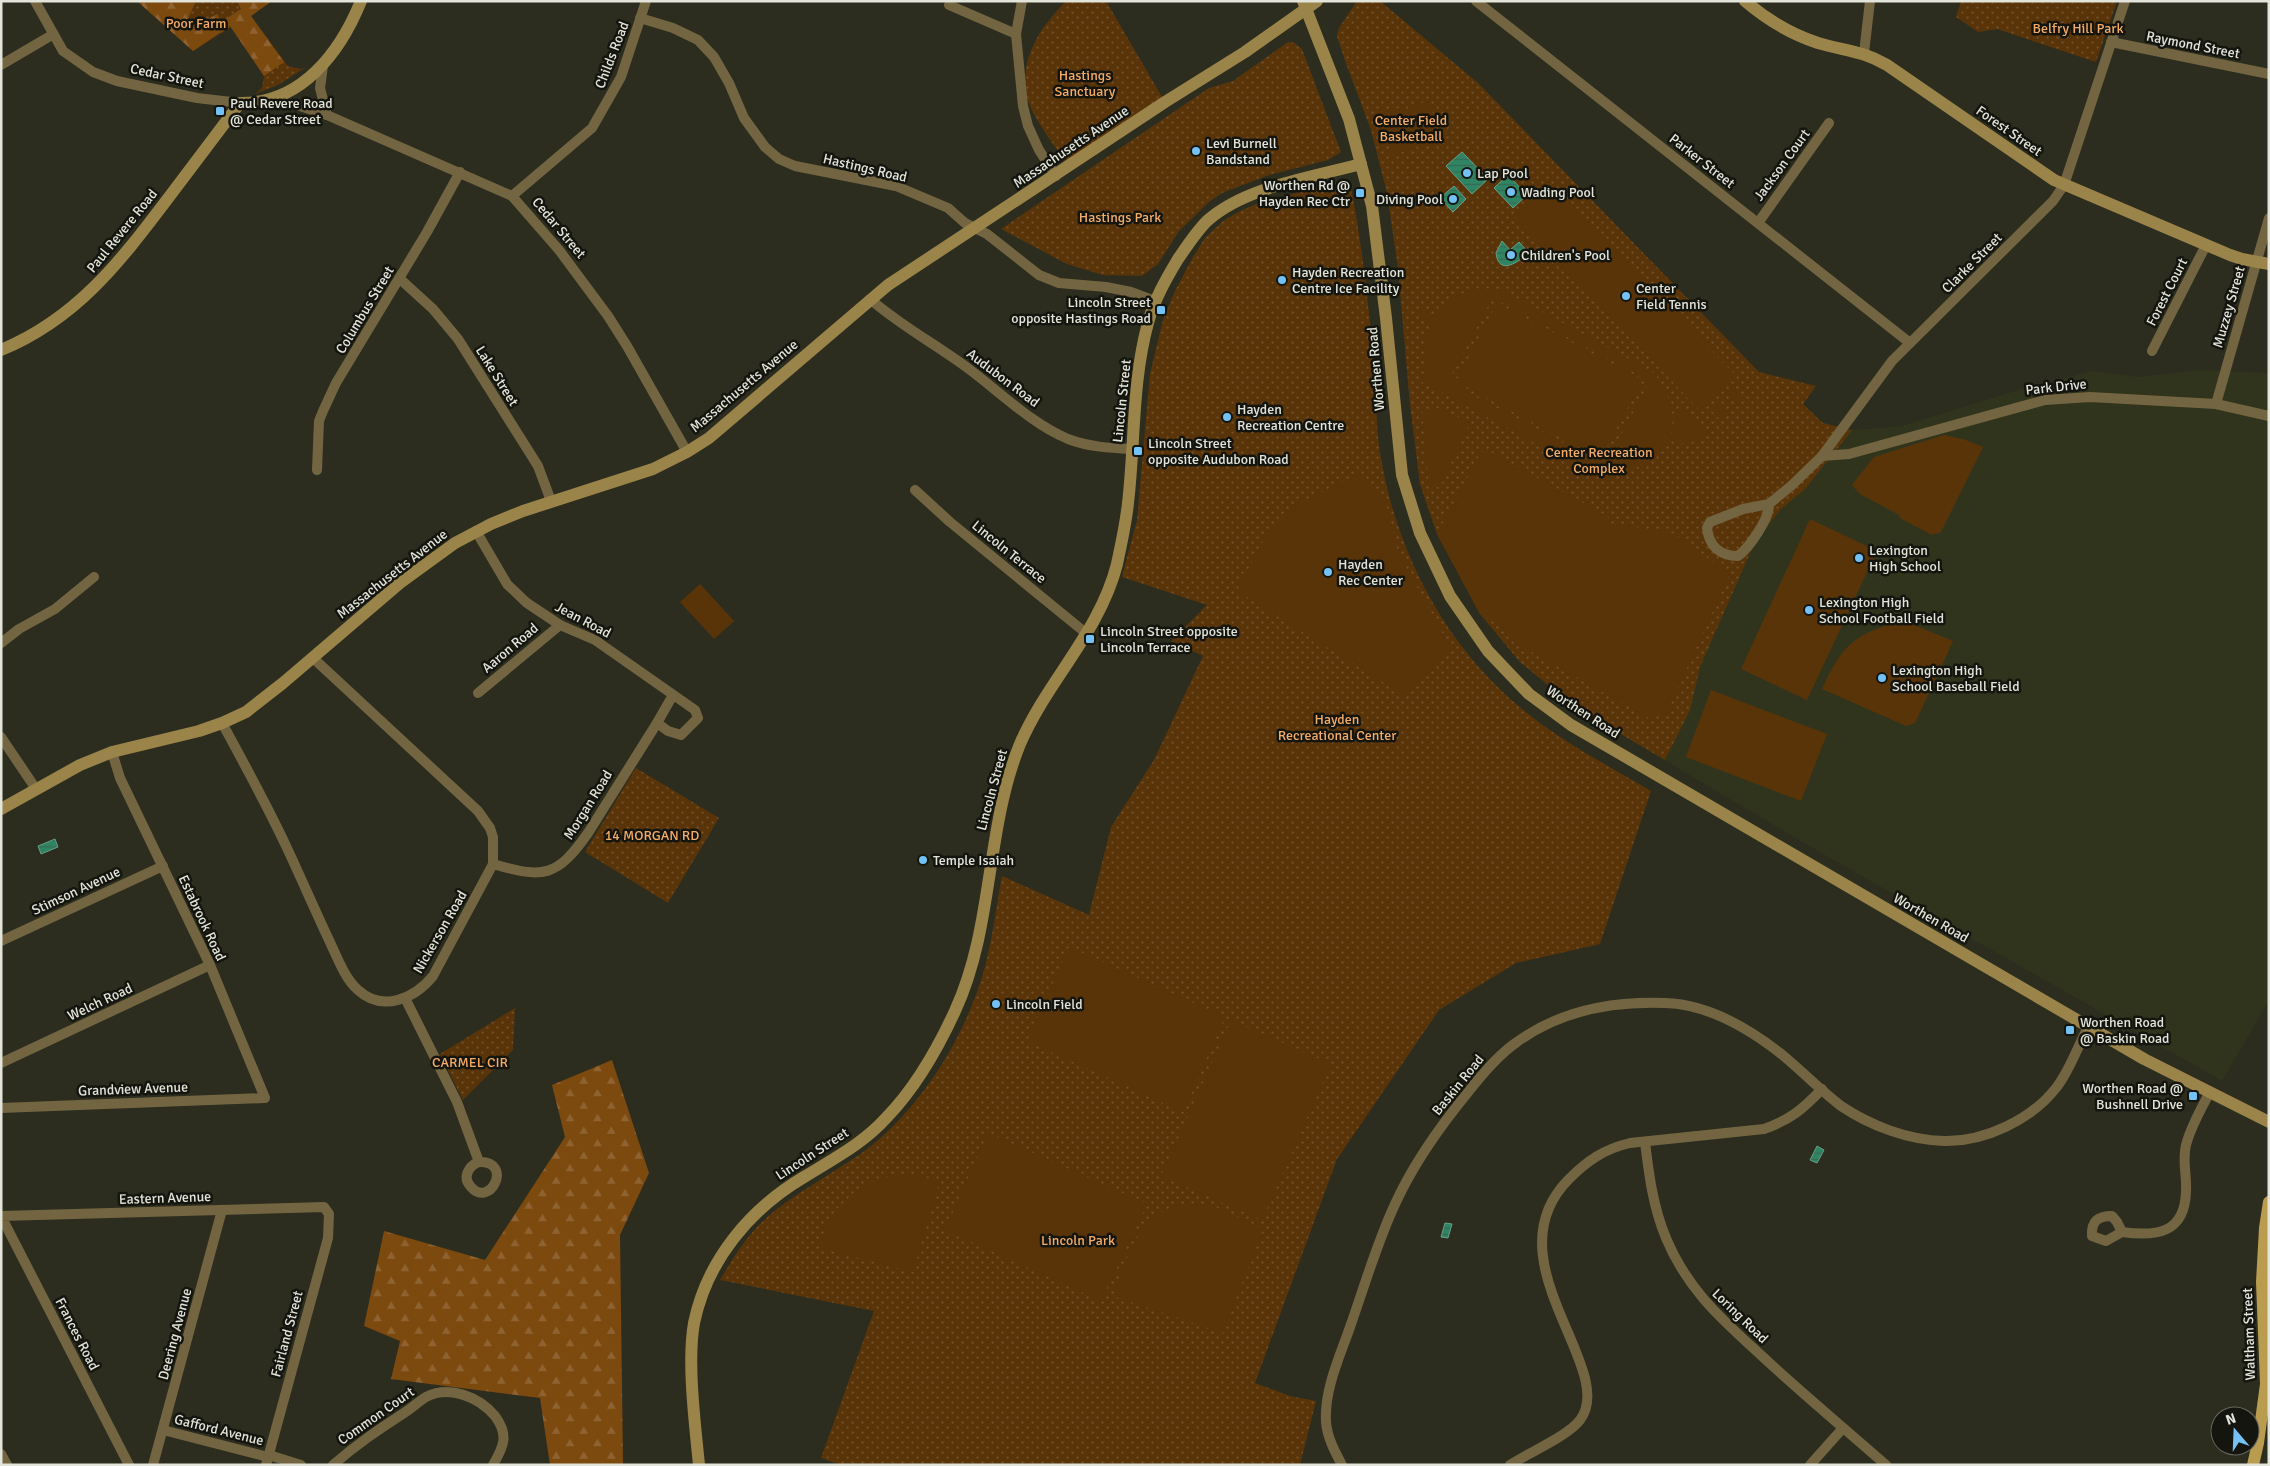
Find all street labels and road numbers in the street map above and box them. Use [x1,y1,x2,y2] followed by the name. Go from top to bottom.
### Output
[591,19,633,91] street label: Childs Road
[2145,28,2241,62] street label: Raymond Street
[129,60,205,92] street label: Cedar Street
[1010,102,1132,192] street label: Massachusetts Avenue
[1973,102,2045,160] street label: Forest Street
[1750,126,1814,204] street label: Jackson Court
[1666,130,1738,192] street label: Parker Street
[821,150,909,186] street label: Hastings Road
[83,186,161,276] street label: Paul Revere Road
[529,194,590,262] street label: Cedar Street
[1938,229,2006,297] street label: Clarke Street
[2143,255,2191,329] street label: Forest Court
[332,263,398,357] street label: Columbus Street
[2209,264,2249,350] street label: Muzzey Street
[1364,326,1388,412] street label: Worthen Road
[687,336,801,436] street label: Massachusetts Avenue
[472,343,522,409] street label: Lake Street
[963,345,1043,411] street label: Audubon Road
[1109,358,1135,443] street label: Lincoln Street
[2025,375,2087,399] street label: Park Drive
[968,517,1050,587] street label: Lincoln Terrace
[333,526,451,622] street label: Massachusetts Avenue
[552,598,614,642] street label: Jean Road
[478,619,542,677] street label: Aaron Road
[1543,682,1623,742] street label: Worthen Road
[973,747,1011,833] street label: Lincoln Street
[560,767,616,843] street label: Morgan Road
[29,863,123,919] street label: Stimson Avenue
[175,872,229,964] street label: Estabrook Road
[409,888,471,976] street label: Nickerson Road
[1890,890,1972,946] street label: Worthen Road
[65,980,135,1024] street label: Welch Road
[1428,1051,1488,1119] street label: Baskin Road
[78,1079,188,1099] street label: Grandview Avenue
[772,1124,852,1184] street label: Lincoln Street
[118,1188,212,1208] street label: Eastern Avenue
[1708,1285,1772,1347] street label: Loring Road
[155,1286,195,1382] street label: Deering Avenue
[2239,1287,2259,1381] street label: Waltham Street
[267,1289,307,1379] street label: Fairland Street
[51,1295,103,1373] street label: Frances Road
[334,1383,418,1449] street label: Common Court
[173,1411,265,1449] street label: Gafford Avenue

